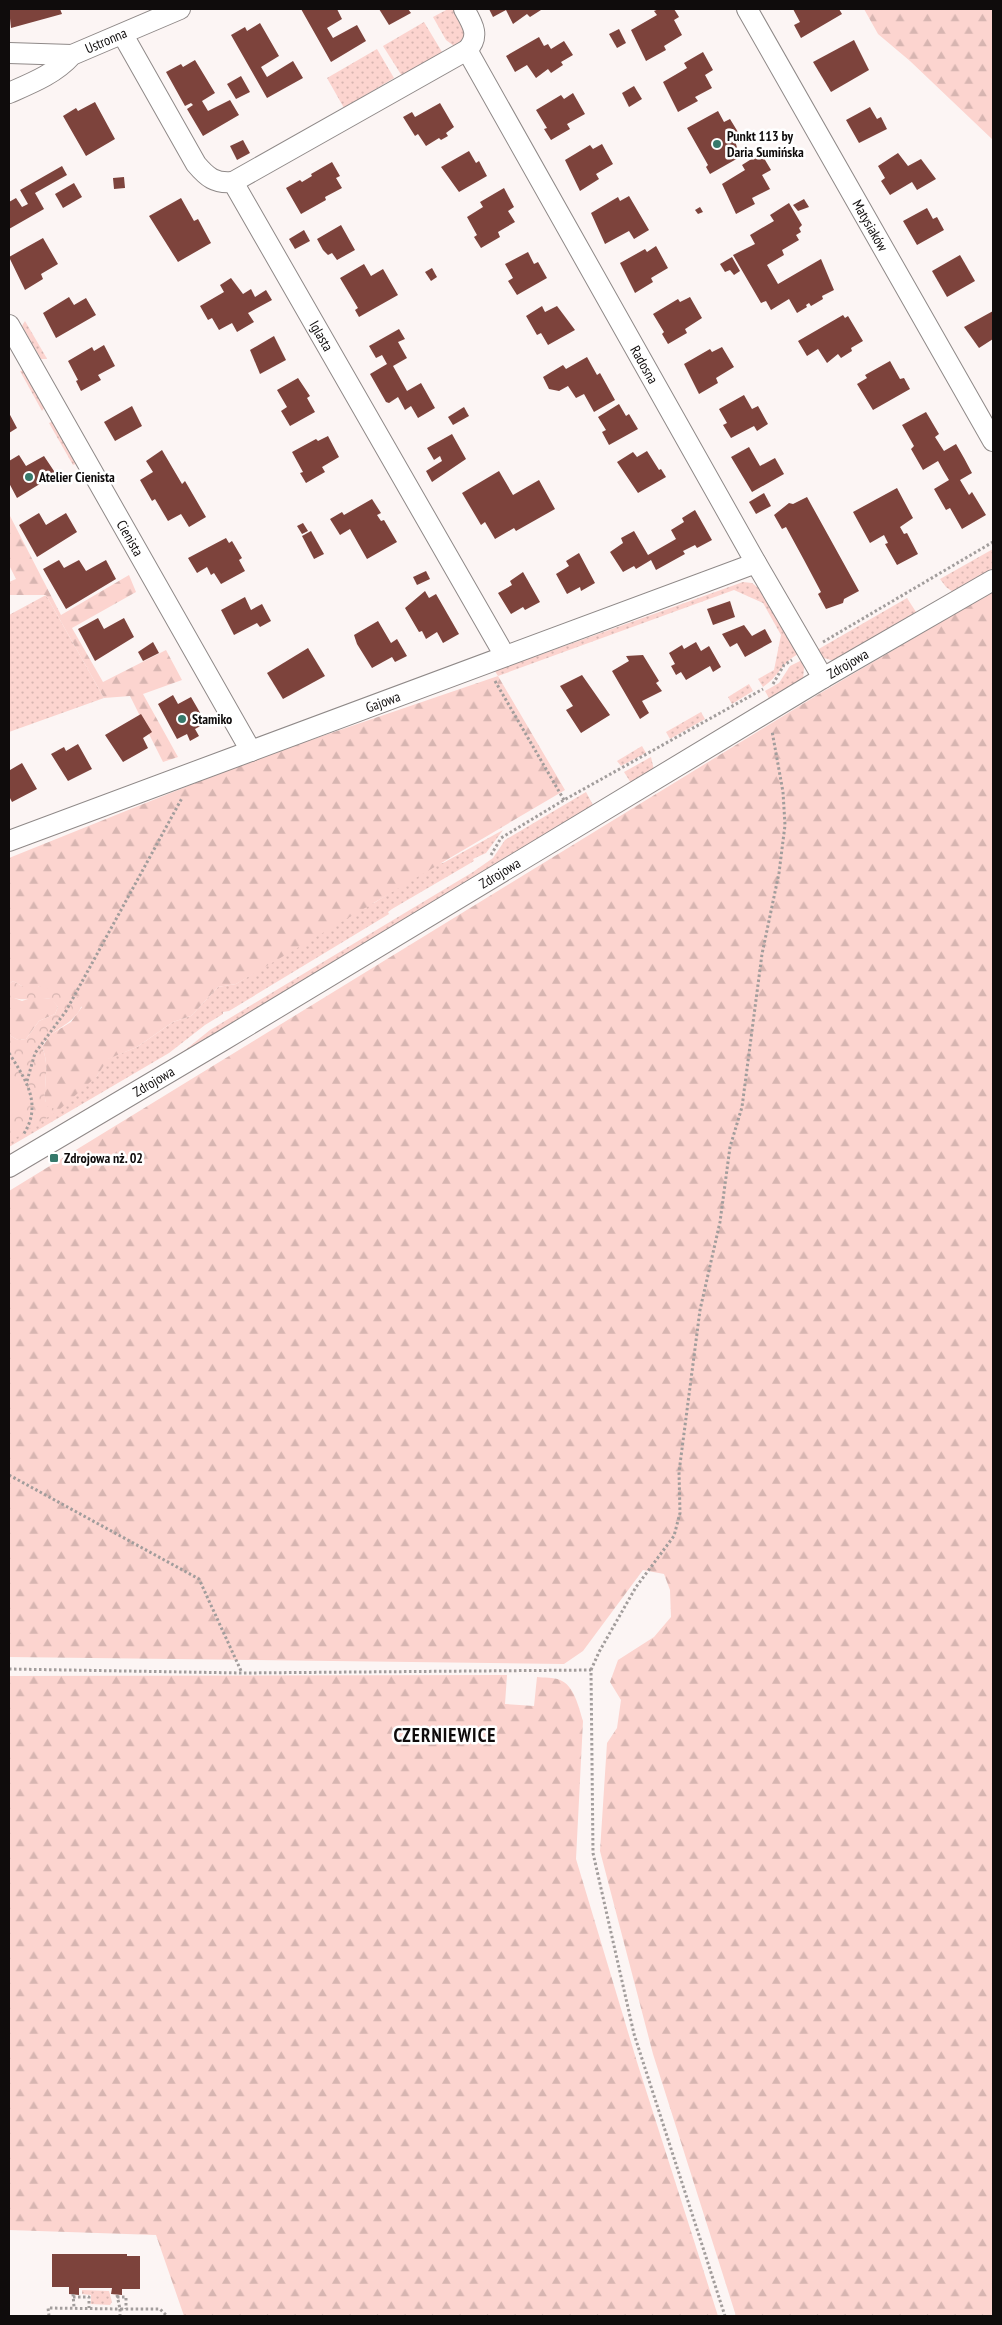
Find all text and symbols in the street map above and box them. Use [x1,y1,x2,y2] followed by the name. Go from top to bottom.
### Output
[82,24,130,57] street label: Ustronna
[727,127,804,161] place label: Punkt 113 by Daria Sumińska
[711,138,723,150] marker: Punkt 113 by Daria Sumińska
[848,196,892,255] street label: Matysiaków
[305,317,337,354] street label: Iglasta
[626,342,662,387] street label: Radosna
[38,468,115,486] place label: Atelier Cienista
[23,471,35,483] marker: Atelier Cienista
[113,517,147,559] street label: Cienista
[824,645,872,683] street label: Zdrojowa
[363,687,403,716] street label: Gajowa
[192,710,232,728] place label: Stamiko
[176,713,188,725] marker: Stamiko
[476,854,524,893] street label: Zdrojowa
[130,1062,178,1101] street label: Zdrojowa
[64,1149,143,1167] place label: Zdrojowa nż. 02
[48,1152,60,1164] marker: Zdrojowa nż. 02
[394,1723,496,1747] district label: CZERNIEWICE

